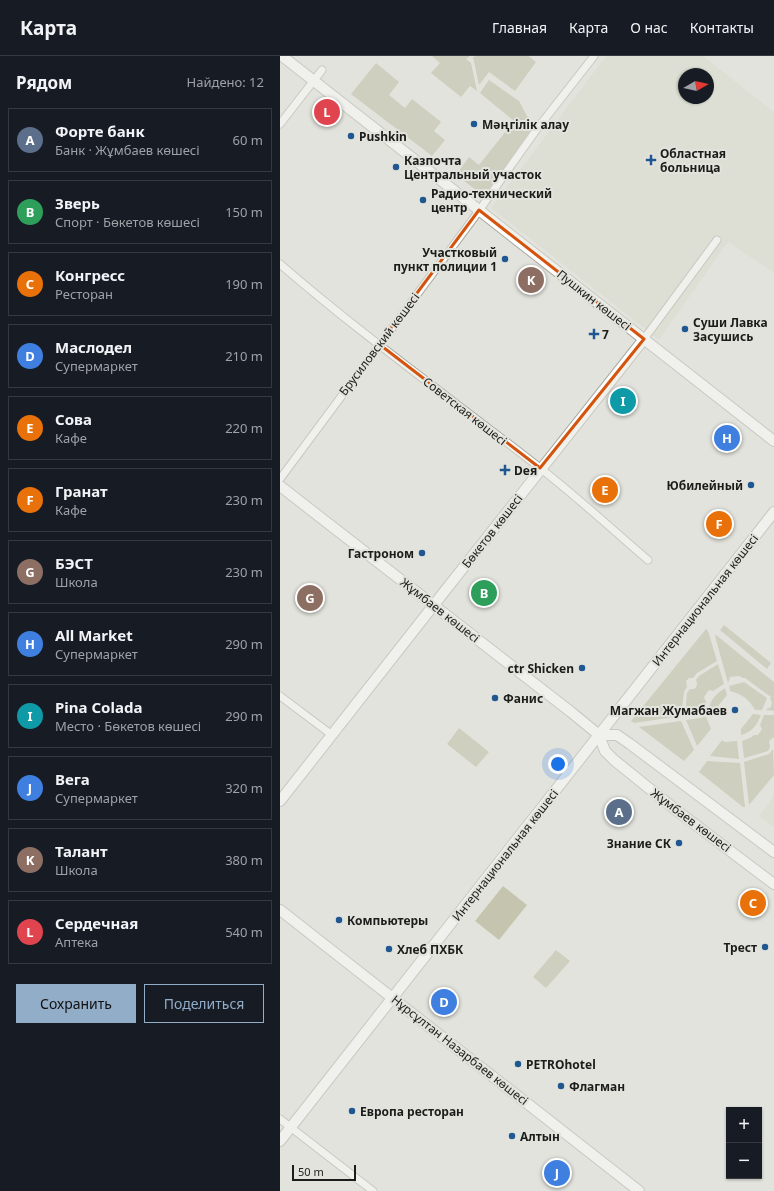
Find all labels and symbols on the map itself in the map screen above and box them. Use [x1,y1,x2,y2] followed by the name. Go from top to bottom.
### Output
[678,68,714,104] north arrow
[314,97,340,127] pin: L
[482,116,569,133] place label: Мәңгілік алау
[469,119,479,129] marker: Мәңгілік алау
[359,128,407,145] place label: Pushkin
[346,131,356,141] marker: Pushkin
[660,145,726,176] place label: Областная больница
[404,152,542,183] place label: Казпочта Центральный участок
[645,154,657,166] marker: Областная больница
[391,162,401,172] marker: Казпочта Центральный участок
[431,185,552,216] place label: Радио-технический центр
[418,195,428,205] marker: Радио-технический центр
[393,244,497,275] place label: Участковый пункт полиции 1
[500,254,510,264] marker: Участковый пункт полиции 1
[518,265,544,295] pin: K
[553,266,635,334] street label: Пушкин көшесі
[335,289,423,399] street label: Брусиловский көшесі
[693,314,768,345] place label: Суши Лавка Засушись
[680,324,690,334] marker: Суши Лавка Засушись
[602,326,609,343] place label: 7
[589,329,599,339] marker: 7
[420,373,510,449] street label: Советская көшесі
[610,386,636,416] pin: I
[714,423,740,453] pin: H
[514,462,537,479] place label: Deя
[499,464,511,476] marker: Deя
[592,475,618,505] pin: E
[666,477,743,494] place label: Юбилейный
[746,480,756,490] marker: Юбилейный
[458,491,526,571] street label: Бөкетов көшесі
[706,509,732,539] pin: F
[648,530,762,670] street label: Интернациональная көшесі
[348,545,414,562] place label: Гастроном
[417,548,427,558] marker: Гастроном
[397,574,483,646] street label: Жұмбаев көшесі
[471,578,497,608] pin: B
[297,583,323,613] pin: G
[508,660,574,677] place label: ctr Shicken
[577,663,587,673] marker: ctr Shicken
[503,690,543,707] place label: Фанис
[490,693,500,703] marker: Фанис
[610,702,727,719] place label: Магжан Жумабаев
[730,705,740,715] marker: Магжан Жумабаев
[548,754,568,774] your location
[647,784,735,856] street label: Жұмбаев көшесі
[448,785,562,925] street label: Интернациональная көшесі
[606,797,632,827] pin: A
[607,835,672,852] place label: Знание СК
[674,838,684,848] marker: Знание СК
[740,888,766,918] pin: C
[347,912,428,929] place label: Компьютеры
[334,915,344,925] marker: Компьютеры
[723,939,757,956] place label: Трест
[397,941,464,958] place label: Хлеб ПХБК
[760,942,770,952] marker: Трест
[384,944,394,954] marker: Хлеб ПХБК
[431,987,457,1017] pin: D
[388,991,532,1109] street label: Нұрсұлтан Назарбаев көшесі
[526,1056,596,1073] place label: PETROhotel
[513,1059,523,1069] marker: PETROhotel
[569,1078,625,1095] place label: Флагман
[556,1081,566,1091] marker: Флагман
[360,1103,464,1120] place label: Европа ресторан
[347,1106,357,1116] marker: Европа ресторан
[520,1128,560,1145] place label: Алтын
[507,1131,517,1141] marker: Алтын
[544,1158,570,1188] pin: J
[292,1163,356,1182] scale bar

